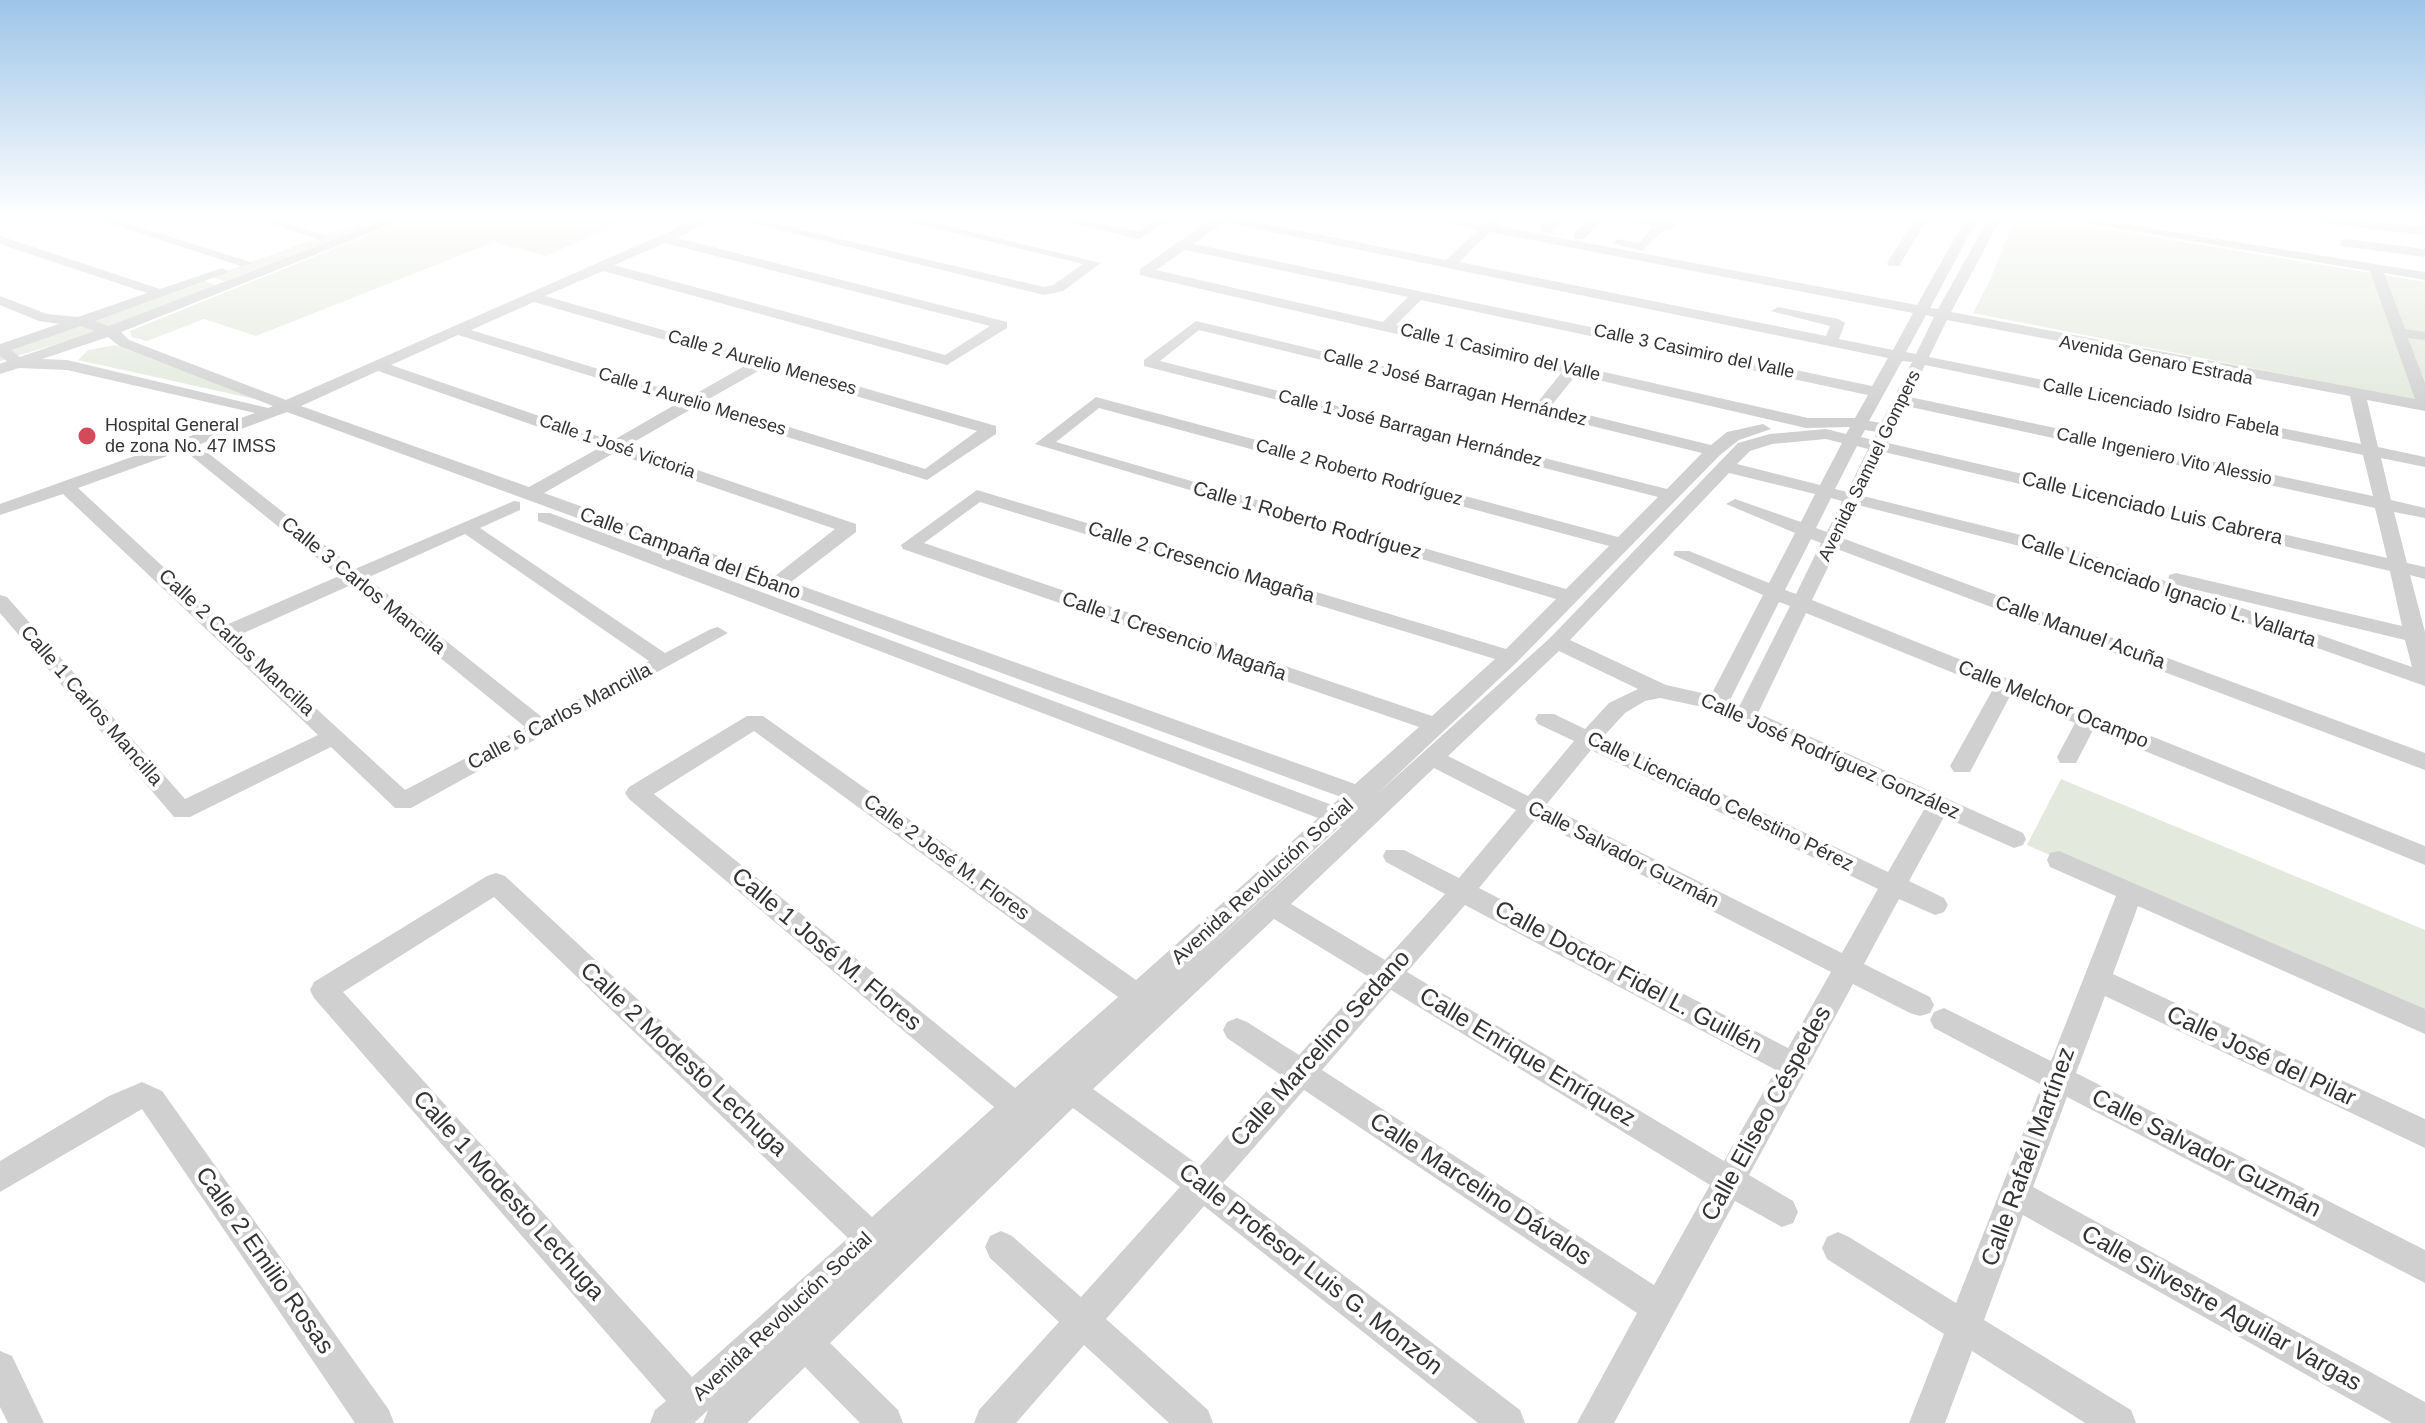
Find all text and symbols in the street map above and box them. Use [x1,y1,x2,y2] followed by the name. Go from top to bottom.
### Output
[1398,319,1602,387] street label: Calle 1 Casimiro del Valle
[1592,320,1796,384] street label: Calle 3 Casimiro del Valle
[665,326,859,400] street label: Calle 2 Aurelio Meneses
[2057,332,2255,390] street label: Avenida Genaro Estrada
[1321,345,1589,431] street label: Calle 2 José Barragan Hernández
[596,363,788,441] street label: Calle 1 Aurelio Meneses
[1814,367,1926,565] street label: Avenida Samuel Gompers
[2041,374,2281,442] street label: Calle Licenciado Isidro Fabela
[1276,386,1544,472] street label: Calle 1 José Barragan Hernández
[536,410,698,484] street label: Calle 1 José Victoria
[105,415,276,458] place label: Hospital General de zona No. 47 IMSS
[2054,424,2274,490] street label: Calle Ingeniero Vito Alessio
[76,425,98,447] marker: Hospital General de zona No. 47 IMSS
[1253,435,1465,511] street label: Calle 2 Roberto Rodríguez
[2019,467,2285,551] street label: Calle Licenciado Luis Cabrera
[1190,477,1424,565] street label: Calle 1 Roberto Rodríguez
[576,503,804,605] street label: Calle Campaña del Ébano
[276,512,450,660] street label: Calle 3 Carlos Mancilla
[1085,517,1317,609] street label: Calle 2 Cresencio Magaña
[2017,529,2319,653] street label: Calle Licenciado Ignacio L. Vallarta
[153,564,319,722] street label: Calle 2 Carlos Mancilla
[1059,587,1289,687] street label: Calle 1 Cresencio Magaña
[1992,591,2168,675] street label: Calle Manuel Acuña
[15,621,167,791] street label: Calle 1 Carlos Mancilla
[1954,656,2152,754] street label: Calle Melchor Ocampo
[464,658,656,776] street label: Calle 6 Carlos Mancilla
[1697,689,1963,825] street label: Calle José Rodríguez González
[1583,727,1857,877] street label: Calle Licenciado Celestino Pérez
[858,790,1034,926] street label: Calle 2 José M. Flores
[1167,794,1359,970] street label: Avenida Revolución Social
[1523,796,1723,914] street label: Calle Salvador Guzmán
[725,862,927,1038] street label: Calle 1 José M. Flores
[1489,895,1767,1061] street label: Calle Doctor Fidel L. Guillén
[1225,945,1417,1153] street label: Calle Marcelino Sedano
[574,957,792,1163] street label: Calle 2 Modesto Lechuga
[1414,982,1640,1134] street label: Calle Enrique Enríquez
[1696,1001,1838,1227] street label: Calle Eliseo Céspedes
[2162,1001,2360,1113] street label: Calle José del Pilar
[1976,1044,2082,1270] street label: Calle Rafaél Martínez
[2087,1084,2325,1224] street label: Calle Salvador Guzmán
[406,1085,610,1307] street label: Calle 1 Modesto Lechuga
[1364,1107,1596,1273] street label: Calle Marcelino Dávalos
[1172,1158,1448,1382] street label: Calle Profesor Luis G. Monzón
[189,1162,339,1360] street label: Calle 2 Emilio Rosas
[2076,1220,2366,1398] street label: Calle Silvestre Aguilar Vargas
[688,1228,878,1406] street label: Avenida Revolución Social

